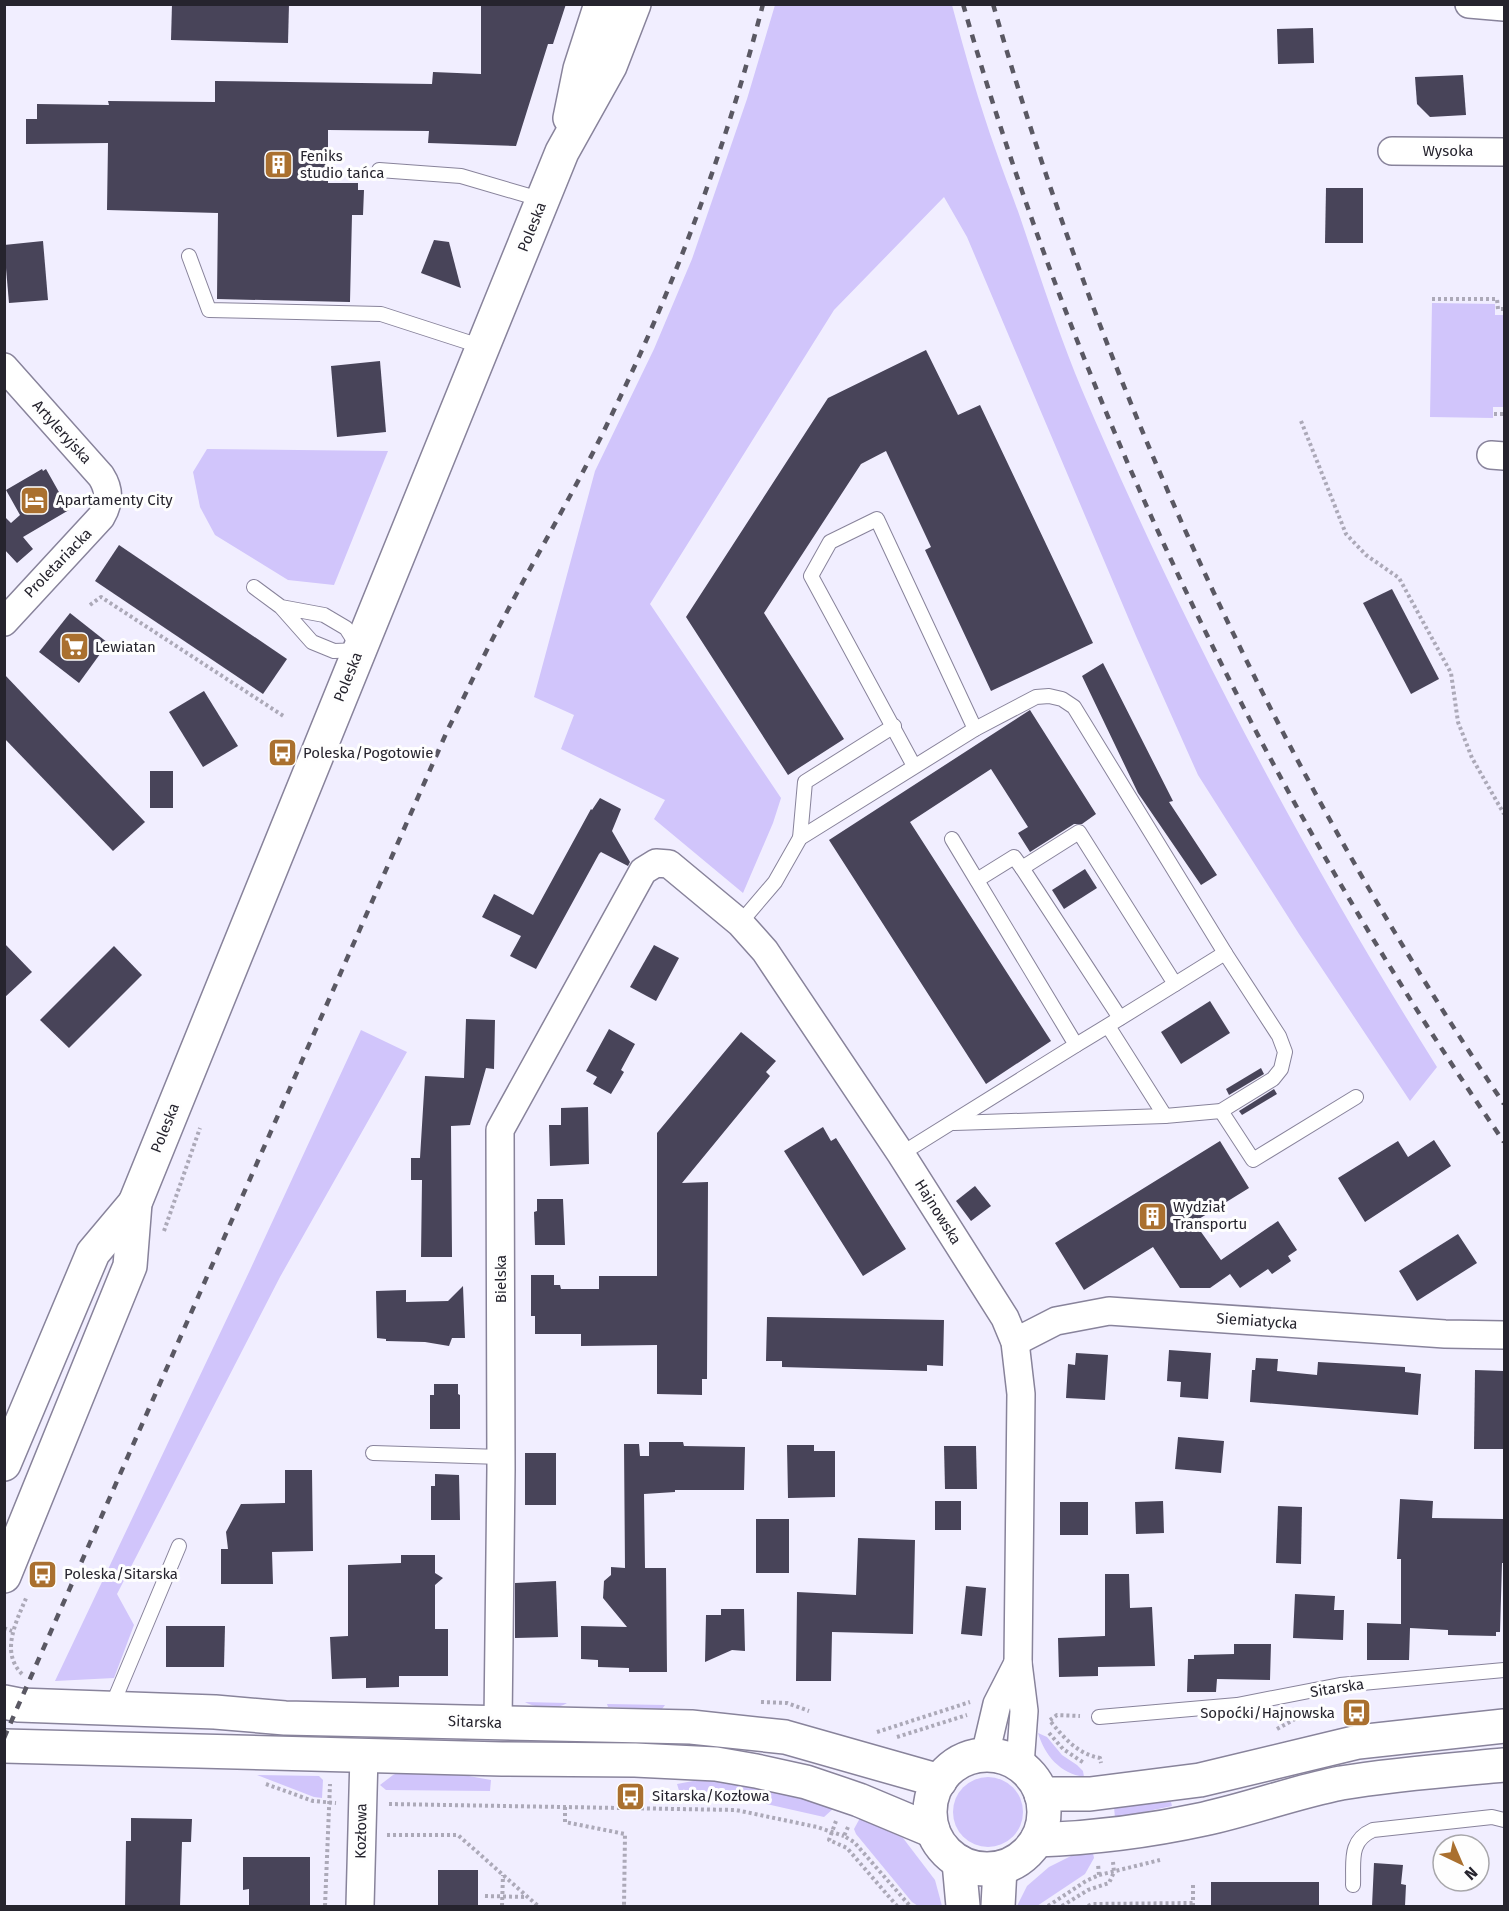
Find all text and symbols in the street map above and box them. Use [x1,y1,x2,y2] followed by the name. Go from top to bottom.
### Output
[1422,142,1474,160] street label: Wysoka
[300,147,385,182] place label: Feniks studio tańca
[263,149,295,181] building icon: Feniks studio tańca
[514,199,550,255] street label: Poleska
[29,396,95,468] street label: Artyleryjska
[19,484,51,516] hotel icon: Apartamenty City
[56,491,173,509] place label: Apartamenty City
[20,525,96,601] street label: Proletariacka
[58,631,90,663] supermarket icon: Lewiatan
[95,638,156,656] place label: Lewiatan
[330,649,366,705] street label: Poleska
[266,737,298,769] bus stop icon: Poleska/Pogotowie
[303,744,433,762] place label: Poleska/Pogotowie
[147,1100,183,1156] street label: Poleska
[911,1176,965,1248] street label: Hajnowska
[1173,1198,1247,1233] place label: Wydział Transportu
[1136,1200,1168,1232] building icon: Wydział Transportu
[492,1255,510,1303] street label: Bielska
[1216,1309,1298,1333] street label: Siemiatycka
[27,1558,59,1590] bus stop icon: Poleska/Sitarska
[64,1565,178,1583] place label: Poleska/Sitarska
[1309,1675,1365,1701] street label: Sitarska
[1340,1697,1372,1729] bus stop icon: Sopoćki/Hajnowska
[1200,1704,1335,1722] place label: Sopoćki/Hajnowska
[448,1712,502,1732] street label: Sitarska
[615,1780,647,1812] bus stop icon: Sitarska/Kozłowa
[652,1787,770,1805] place label: Sitarska/Kozłowa
[352,1803,370,1859] street label: Kozłowa
[1431,1833,1491,1893] north arrow
[1461,1863,1481,1884] text: N

